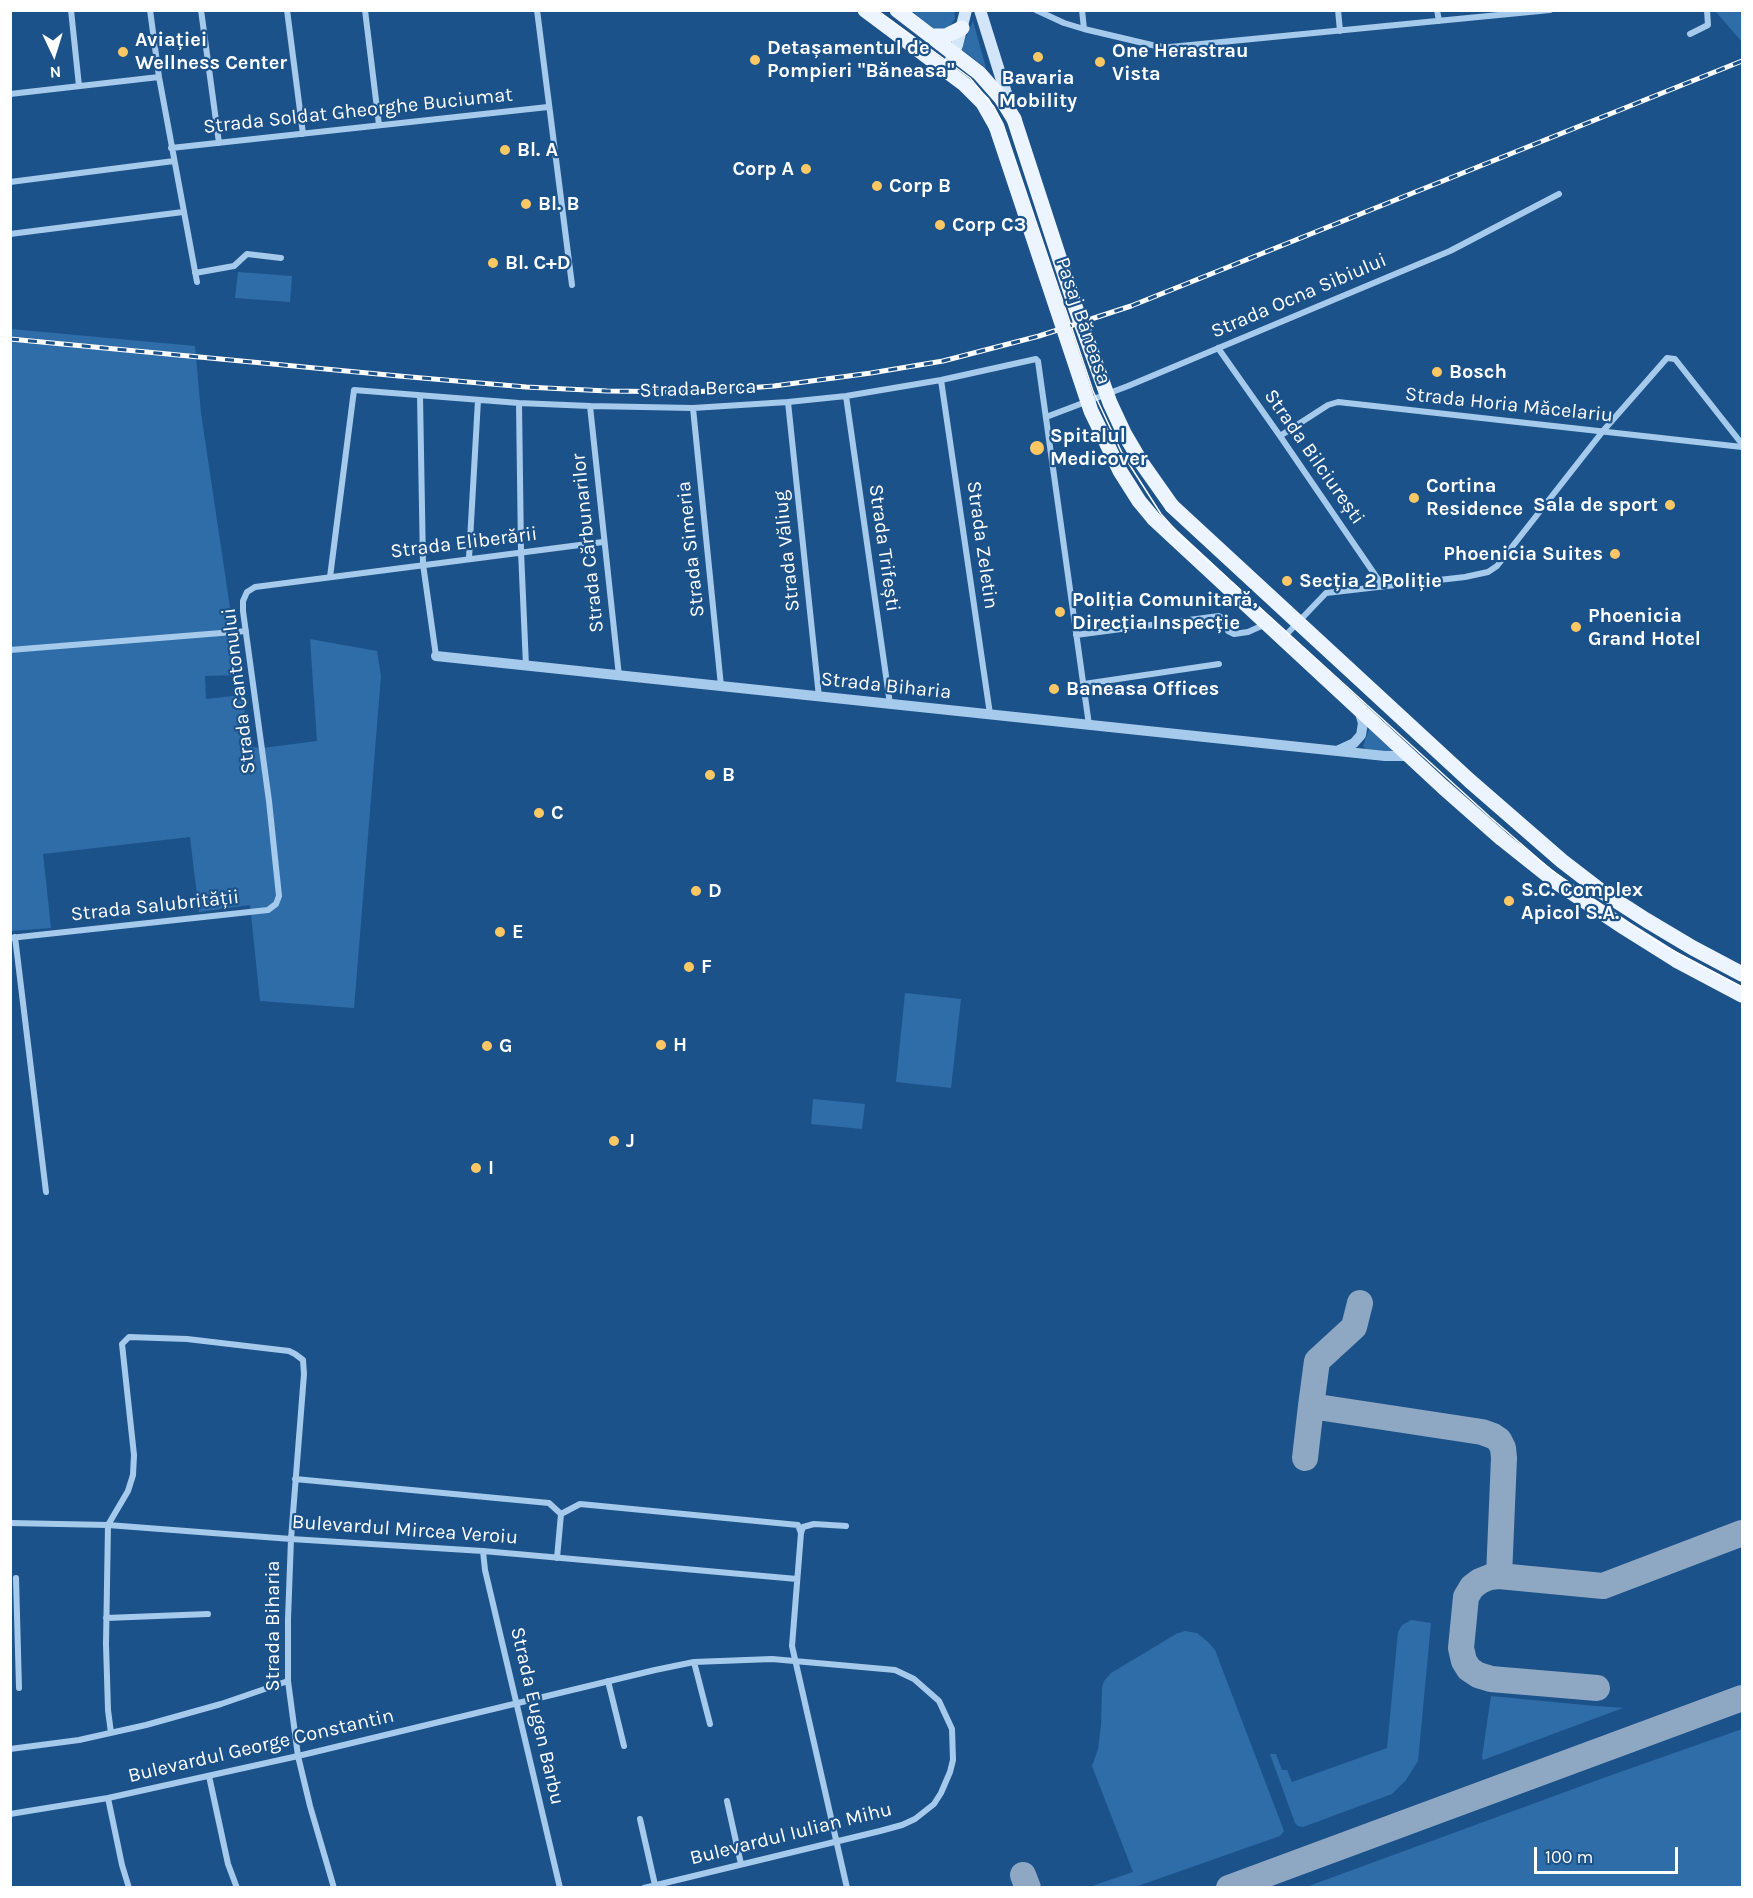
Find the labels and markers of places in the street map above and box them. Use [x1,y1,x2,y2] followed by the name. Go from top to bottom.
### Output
[135,28,287,75] place label: Aviației Wellness Center
[767,36,955,83] place label: Detașamentul de Pompieri "Băneasa"
[1112,39,1249,86] place label: One Herastrau Vista
[116,45,130,59] marker: Aviației Wellness Center
[1031,50,1045,64] marker: Bavaria Mobility
[748,53,762,67] marker: Detașamentul de Pompieri "Băneasa"
[1093,55,1107,69] marker: One Herastrau Vista
[999,66,1077,113] place label: Bavaria Mobility
[517,138,558,162] place label: Bl. A
[498,143,512,157] marker: Bl. A
[732,157,794,181] place label: Corp A
[799,162,813,176] marker: Corp A
[889,174,951,198] place label: Corp B
[870,179,884,193] marker: Corp B
[538,192,579,216] place label: Bl. B
[519,197,533,211] marker: Bl. B
[952,213,1026,237] place label: Corp C3
[933,218,947,232] marker: Corp C3
[505,251,571,275] place label: Bl. C+D
[486,256,500,270] marker: Bl. C+D
[1449,360,1507,384] place label: Bosch
[1430,365,1444,379] marker: Bosch
[1050,424,1148,471] place label: Spitalul Medicover
[1028,439,1046,457] marker: Spitalul Medicover
[1426,474,1523,521] place label: Cortina Residence
[1407,491,1421,505] marker: Cortina Residence
[1533,493,1658,517] place label: Sala de sport
[1663,498,1677,512] marker: Sala de sport
[1443,542,1603,566] place label: Phoenicia Suites
[1608,547,1622,561] marker: Phoenicia Suites
[1299,569,1442,593] place label: Secția 2 Poliție
[1280,574,1294,588] marker: Secția 2 Poliție
[1072,588,1258,635] place label: Poliția Comunitară, Direcția Inspecție
[1588,604,1701,651] place label: Phoenicia Grand Hotel
[1053,605,1067,619] marker: Poliția Comunitară, Direcția Inspecție
[1569,620,1583,634] marker: Phoenicia Grand Hotel
[1066,677,1219,701] place label: Baneasa Offices
[1047,682,1061,696] marker: Baneasa Offices
[722,763,735,787] place label: B
[703,768,717,782] marker: B
[551,801,564,825] place label: C
[532,806,546,820] marker: C
[1521,878,1643,925] place label: S.C. Complex Apicol S.A.
[708,879,722,903] place label: D
[689,884,703,898] marker: D
[1502,894,1516,908] marker: S.C. Complex Apicol S.A.
[512,920,524,944] place label: E
[493,925,507,939] marker: E
[701,955,712,979] place label: F
[682,960,696,974] marker: F
[673,1033,687,1057] place label: H
[499,1034,513,1058] place label: G
[654,1038,668,1052] marker: H
[480,1039,494,1053] marker: G
[626,1129,635,1153] place label: J
[607,1134,621,1148] marker: J
[488,1156,494,1180] place label: I
[469,1161,483,1175] marker: I

